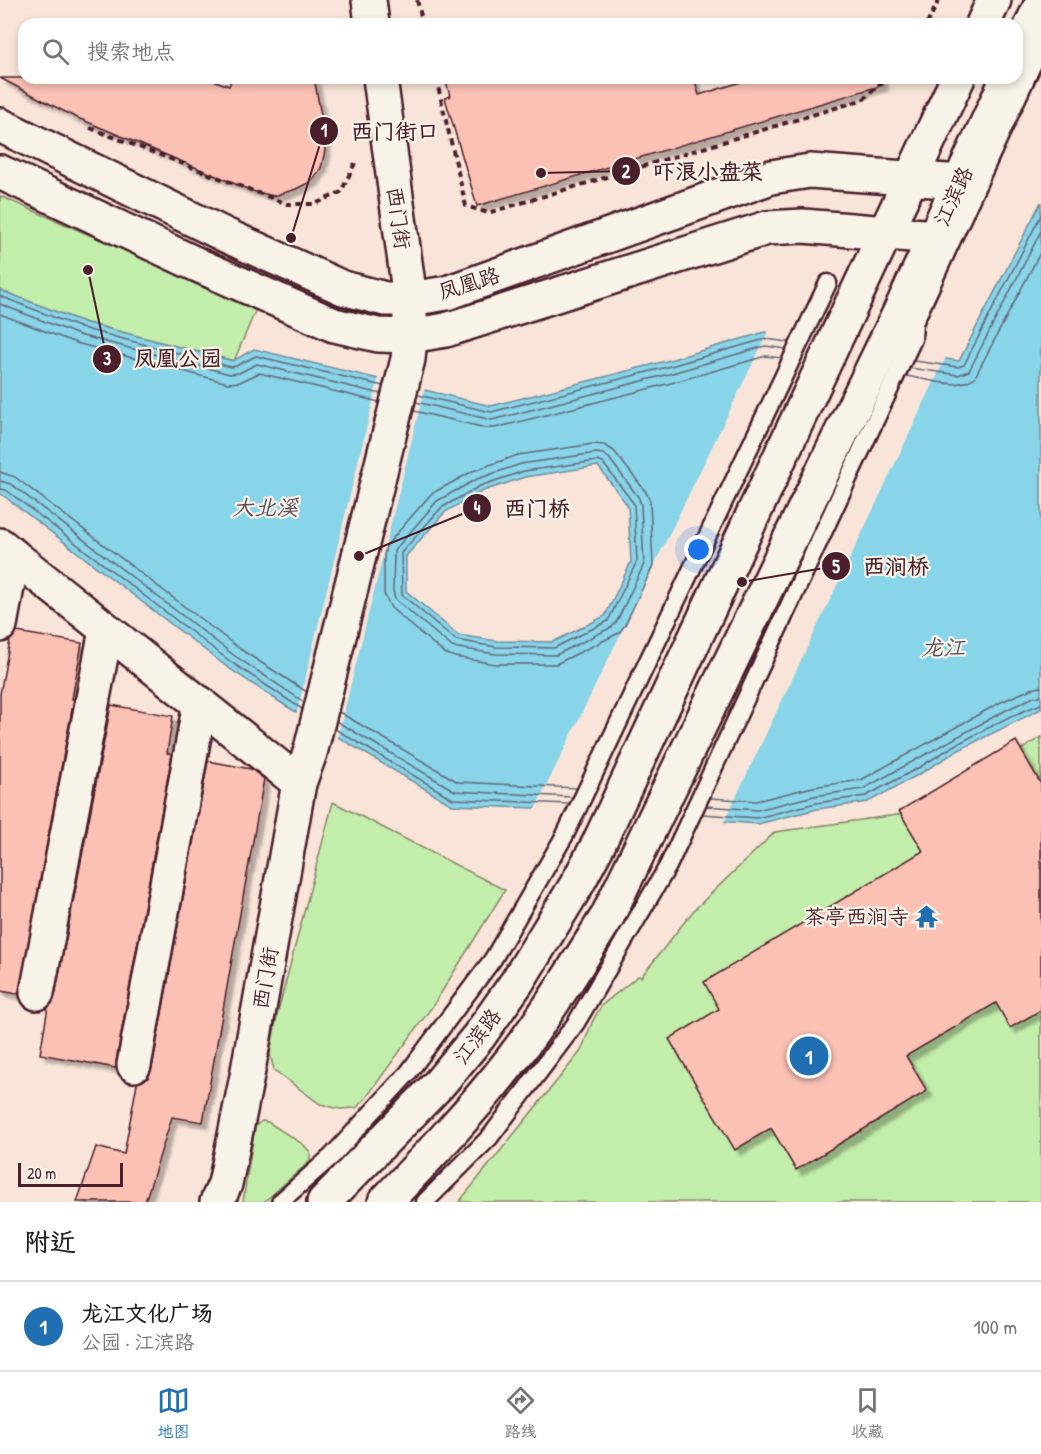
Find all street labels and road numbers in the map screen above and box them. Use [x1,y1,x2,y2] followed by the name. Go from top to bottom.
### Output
[927,161,979,231] street label: 江滨路
[380,185,418,251] street label: 西门街
[435,260,503,306] street label: 凤凰路
[245,944,285,1012] street label: 西门街
[446,1002,508,1070] street label: 江滨路

